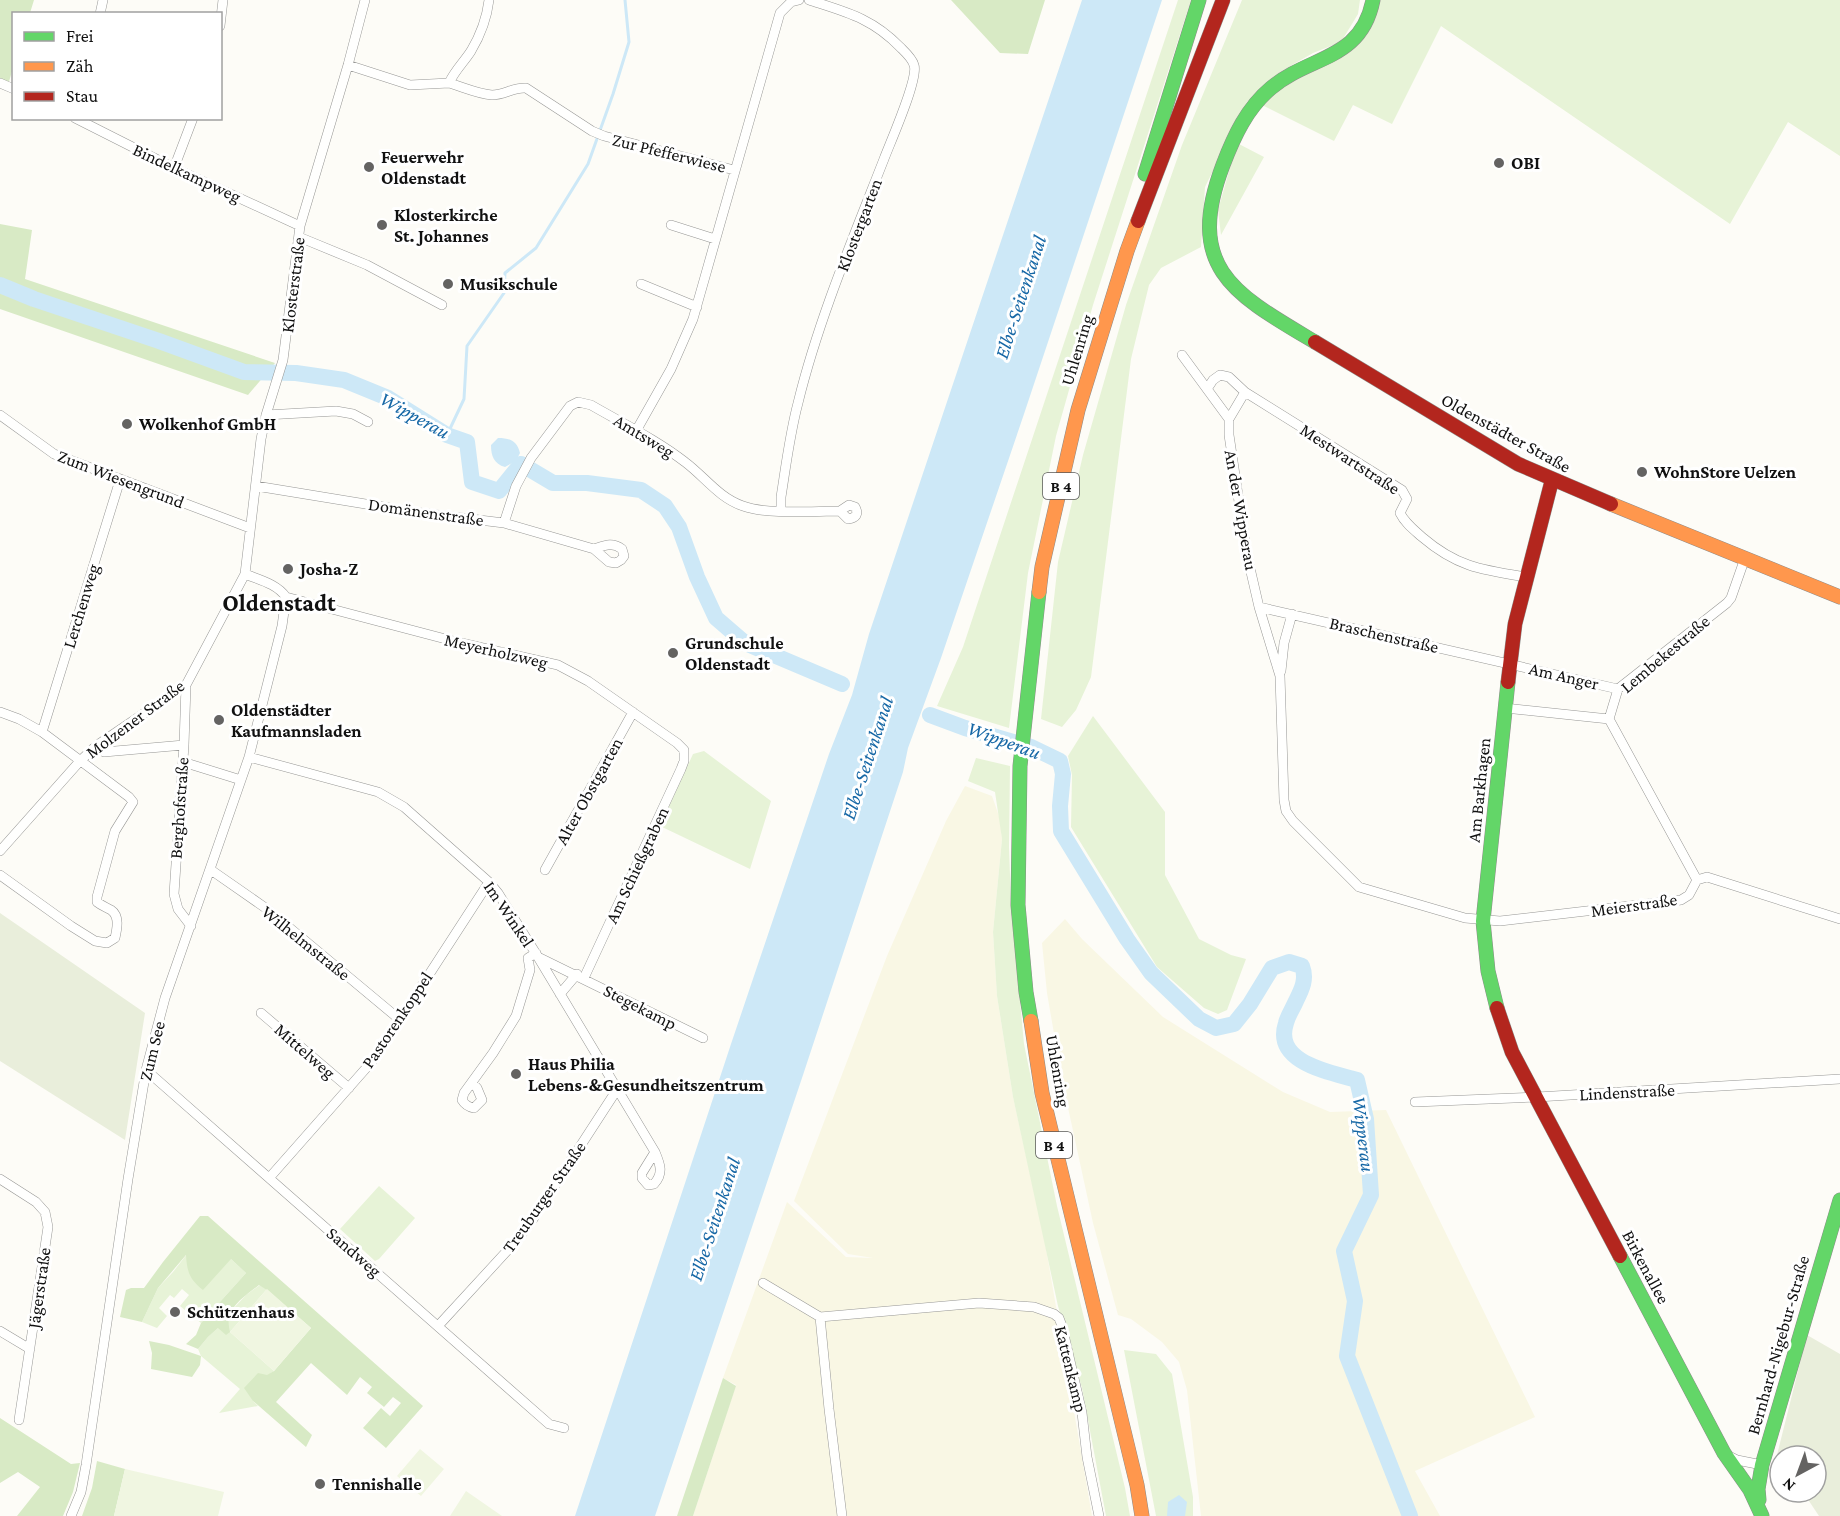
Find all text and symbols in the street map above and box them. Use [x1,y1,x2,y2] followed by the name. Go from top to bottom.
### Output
[12,12,222,120] legend
[66,26,94,46] text: Frei
[66,56,94,76] text: Zäh
[66,86,99,106] text: Stau
[610,129,728,177] street label: Zur Pfefferwiese
[130,139,244,207] street label: Bindelkampweg
[381,147,467,188] place label: Feuerwehr Oldenstadt
[1511,153,1540,173] place label: OBI
[1492,156,1506,170] marker: OBI
[362,160,376,174] marker: Feuerwehr Oldenstadt
[832,176,886,274] street label: Klostergarten
[394,205,498,246] place label: Klosterkirche St. Johannes
[375,218,389,232] marker: Klosterkirche St. Johannes
[990,232,1051,361] water label: Elbe-Seitenkanal
[277,236,309,334] street label: Klosterstraße
[460,274,558,294] place label: Musikschule
[441,277,455,291] marker: Musikschule
[1057,312,1097,388] street label: Uhlenring
[376,387,454,444] water label: Wipperau
[1438,389,1574,477] street label: Oldenstädter Straße
[610,410,678,462] street label: Amtsweg
[138,414,276,434] place label: Wolkenhof GmbH
[120,417,134,431] marker: Wolkenhof GmbH
[1296,419,1404,499] street label: Mestwartstraße
[55,446,188,513] street label: Zum Wiesengrund
[1221,448,1262,572] street label: An der Wipperau
[1653,462,1797,482] place label: WohnStore Uelzen
[1635,465,1649,479] marker: WohnStore Uelzen
[1043,473,1079,499] road number: B 4
[367,494,485,530] street label: Domänenstraße
[298,559,359,579] place label: Josha-Z
[59,561,103,651] street label: Lerchenweg
[281,562,295,576] marker: Josha-Z
[222,589,336,616] district label: Oldenstadt
[1616,611,1714,697] street label: Lembekestraße
[1328,613,1441,657] street label: Braschenstraße
[442,629,550,673] street label: Meyerholzweg
[685,633,784,674] place label: Grundschule Oldenstadt
[666,646,680,660] marker: Grundschule Oldenstadt
[1527,658,1601,694] street label: Am Anger
[82,675,188,763] street label: Molzener Straße
[837,693,898,822] water label: Elbe-Seitenkanal
[231,700,362,741] place label: Oldenstädter Kaufmannsladen
[212,713,226,727] marker: Oldenstädter Kaufmannsladen
[964,717,1043,764] water label: Wipperau
[551,734,627,848] street label: Alter Obstgarten
[1464,736,1494,843] street label: Am Barkhagen
[165,756,193,859] street label: Berghofstraße
[601,803,673,926] street label: Am Schießgraben
[480,877,538,951] street label: Im Winkel
[1589,889,1679,921] street label: Meierstraße
[258,901,354,985] street label: Wilhelmstraße
[358,968,437,1072] street label: Pastorenkoppel
[600,980,680,1034] street label: Stegekamp
[135,1019,169,1083] street label: Zum See
[271,1019,340,1083] street label: Mittelweg
[1042,1033,1074,1109] street label: Uhlenring
[528,1054,765,1095] place label: Haus Philia Lebens-&Gesundheitszentrum
[509,1067,523,1081] marker: Haus Philia Lebens-&Gesundheitszentrum
[1579,1080,1675,1104] street label: Lindenstraße
[1347,1095,1380,1173] water label: Wipperau
[1036,1132,1072,1158] road number: B 4
[498,1137,590,1256] street label: Treuburger Straße
[684,1154,745,1283] water label: Elbe-Seitenkanal
[323,1223,386,1281] street label: Sandweg
[1618,1227,1674,1307] street label: Birkenallee
[23,1246,55,1332] street label: Jägerstraße
[1743,1253,1813,1437] street label: Bernhard-Nigebur-Straße
[187,1302,295,1322] place label: Schützenhaus
[168,1305,182,1319] marker: Schützenhaus
[1051,1324,1091,1414] street label: Kattenkamp
[1768,1444,1828,1504] north arrow
[332,1474,422,1494] place label: Tennishalle
[1779,1475,1798,1495] text: N
[313,1477,327,1491] marker: Tennishalle

